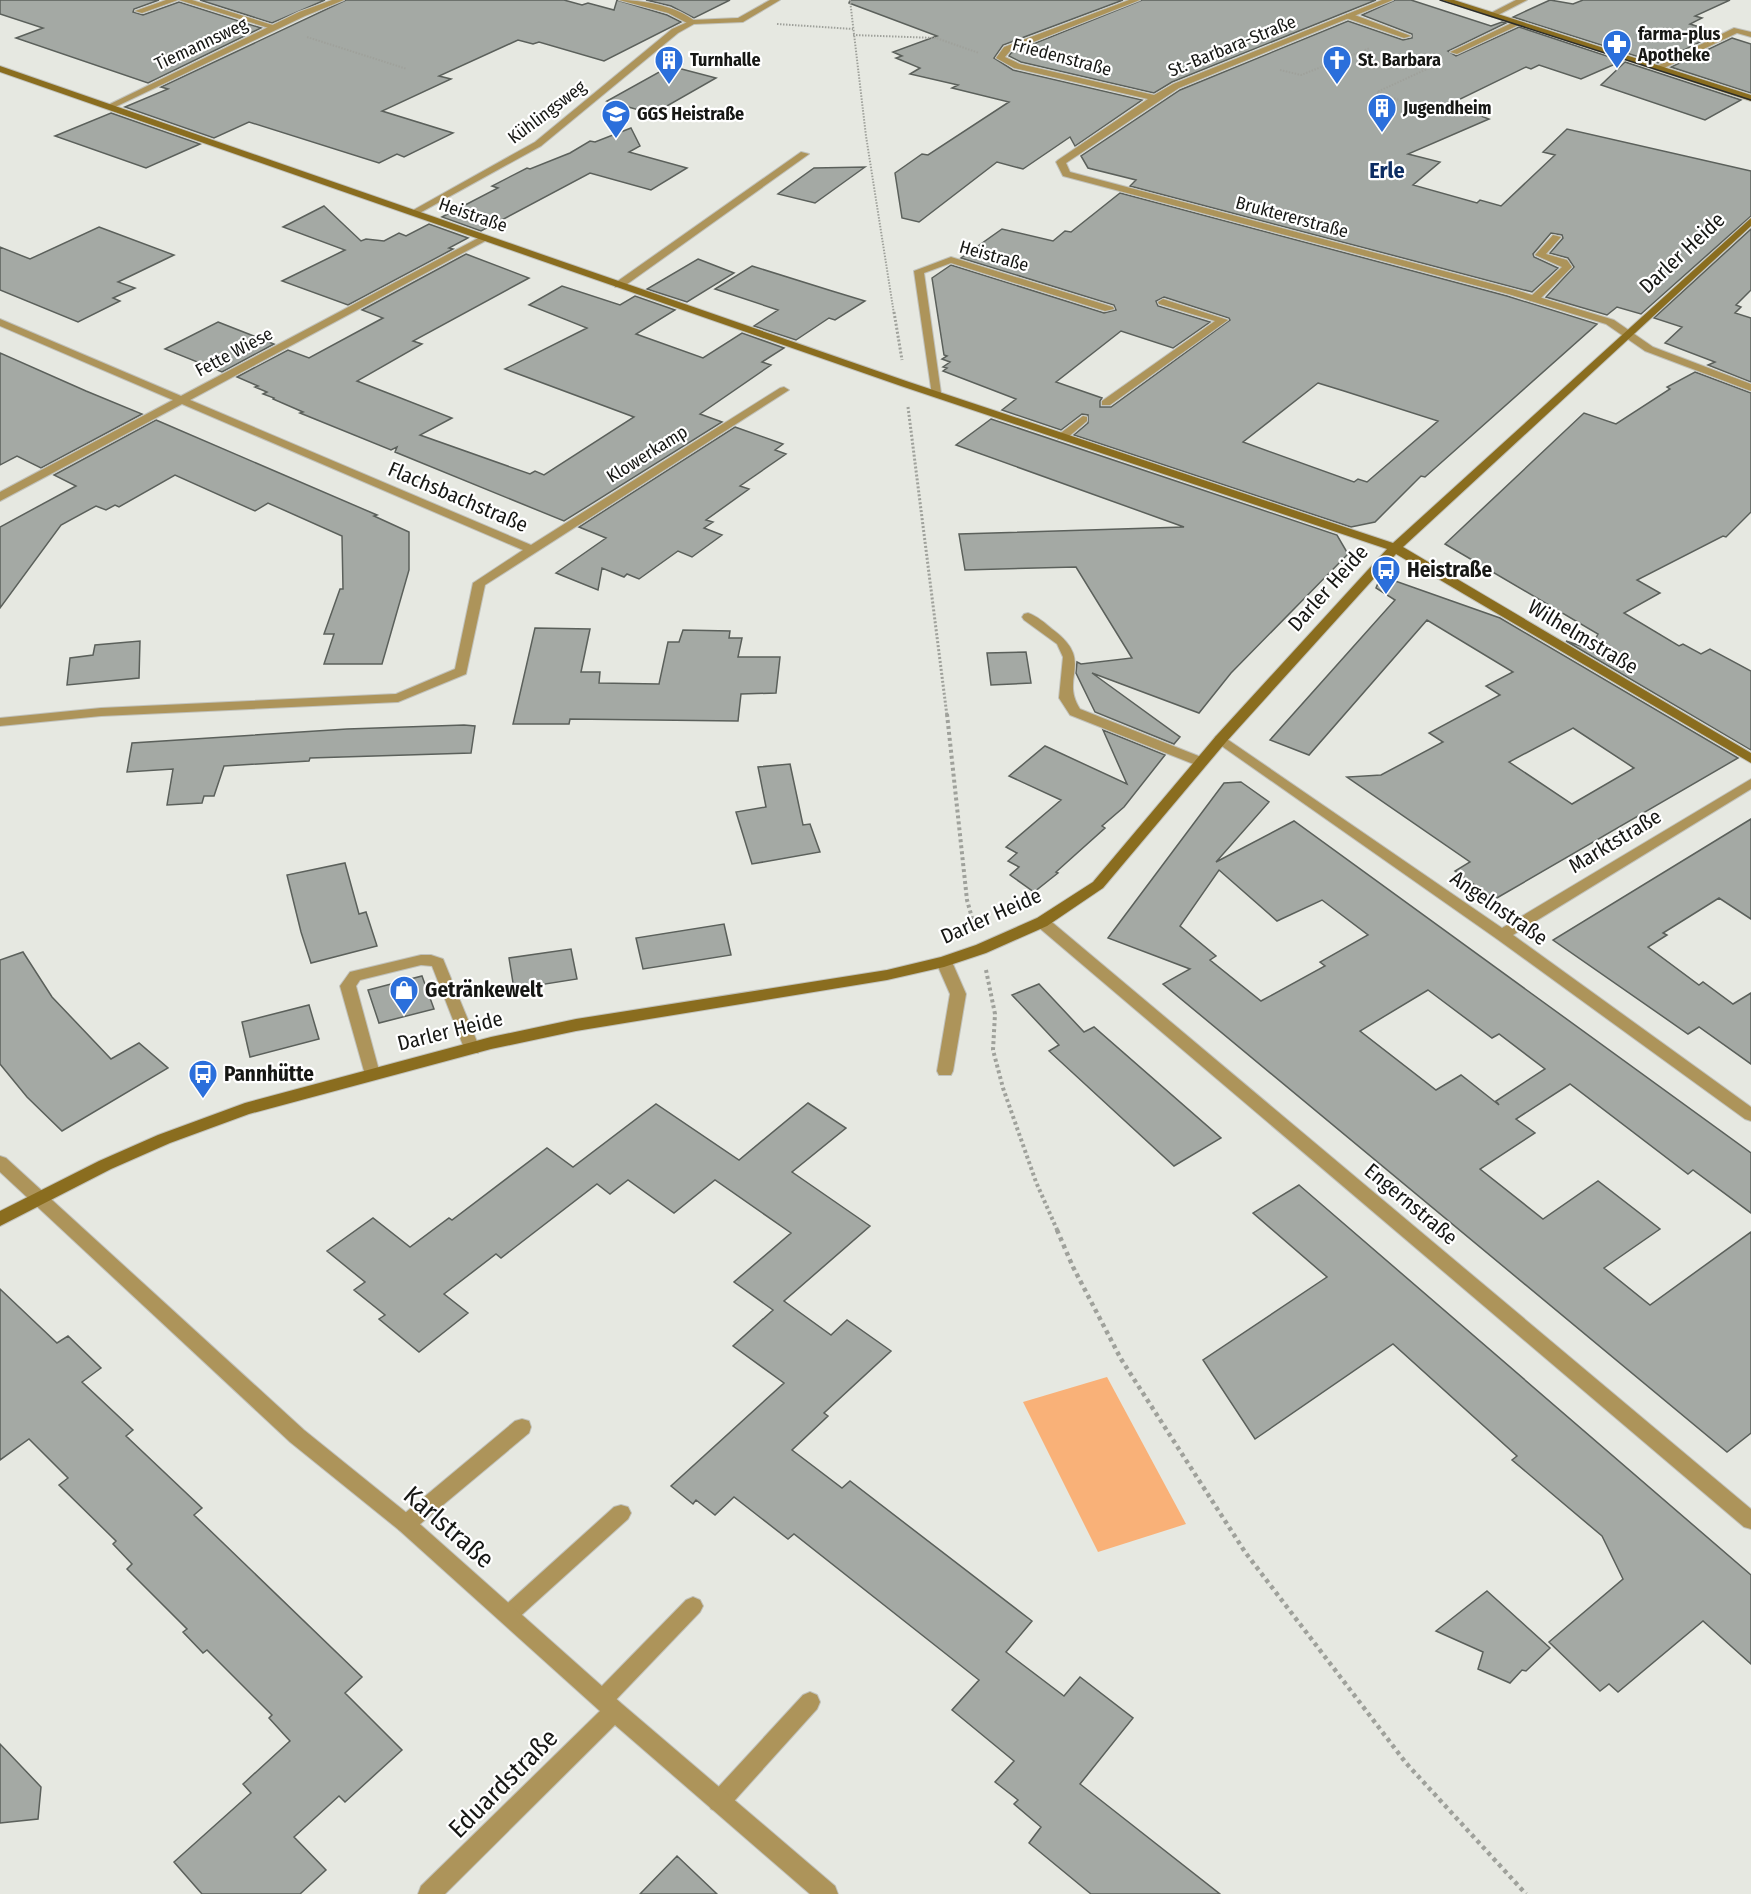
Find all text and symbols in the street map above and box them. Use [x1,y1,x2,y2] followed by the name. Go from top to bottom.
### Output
[1165,10,1299,82] street label: St.-Barbara-Straße
[151,13,251,75] street label: Tiemannsweg
[1637,23,1720,66] place label: farma-plus Apotheke
[1601,28,1633,70] pharmacy icon: farma-plus Apotheke
[1010,33,1114,81] street label: Friedenstraße
[653,44,685,86] building icon: Turnhalle
[1321,44,1353,86] church icon: St. Barbara
[690,49,761,71] place label: Turnhalle
[1358,49,1441,71] place label: St. Barbara
[504,75,591,148] street label: Kühlingsweg
[1366,92,1398,134] building icon: Jugendheim
[1402,97,1491,119] place label: Jugendheim
[600,98,632,140] school or university icon: GGS Heistraße
[637,103,744,125] place label: GGS Heistraße
[1369,157,1405,184] district label: Erle
[1233,191,1351,243] street label: Bruktererstraße
[436,193,510,237] street label: Heistraße
[1634,207,1730,299] street label: Darler Heide
[957,236,1031,276] street label: Heistraße
[192,322,276,381] street label: Fette Wiese
[603,421,691,487] street label: Klowerkamp
[384,456,532,538] street label: Flachsbachstraße
[1282,539,1374,637] street label: Darler Heide
[1370,554,1402,596] bus stop icon: Heistraße
[1407,557,1492,583] place label: Heistraße
[1523,594,1643,680] street label: Wilhelmstraße
[1564,803,1666,879] street label: Marktstraße
[1445,865,1553,951] street label: Angelnstraße
[937,882,1045,950] street label: Darler Heide
[388,974,420,1016] shop icon: Getränkewelt
[425,977,544,1003] place label: Getränkewelt
[395,1005,505,1057] street label: Darler Heide
[187,1058,219,1100] bus stop icon: Pannhütte
[224,1061,314,1087] place label: Pannhütte
[1359,1158,1463,1250] street label: Engernstraße
[397,1480,500,1575] street label: Karlstraße
[442,1722,564,1844] street label: Eduardstraße

